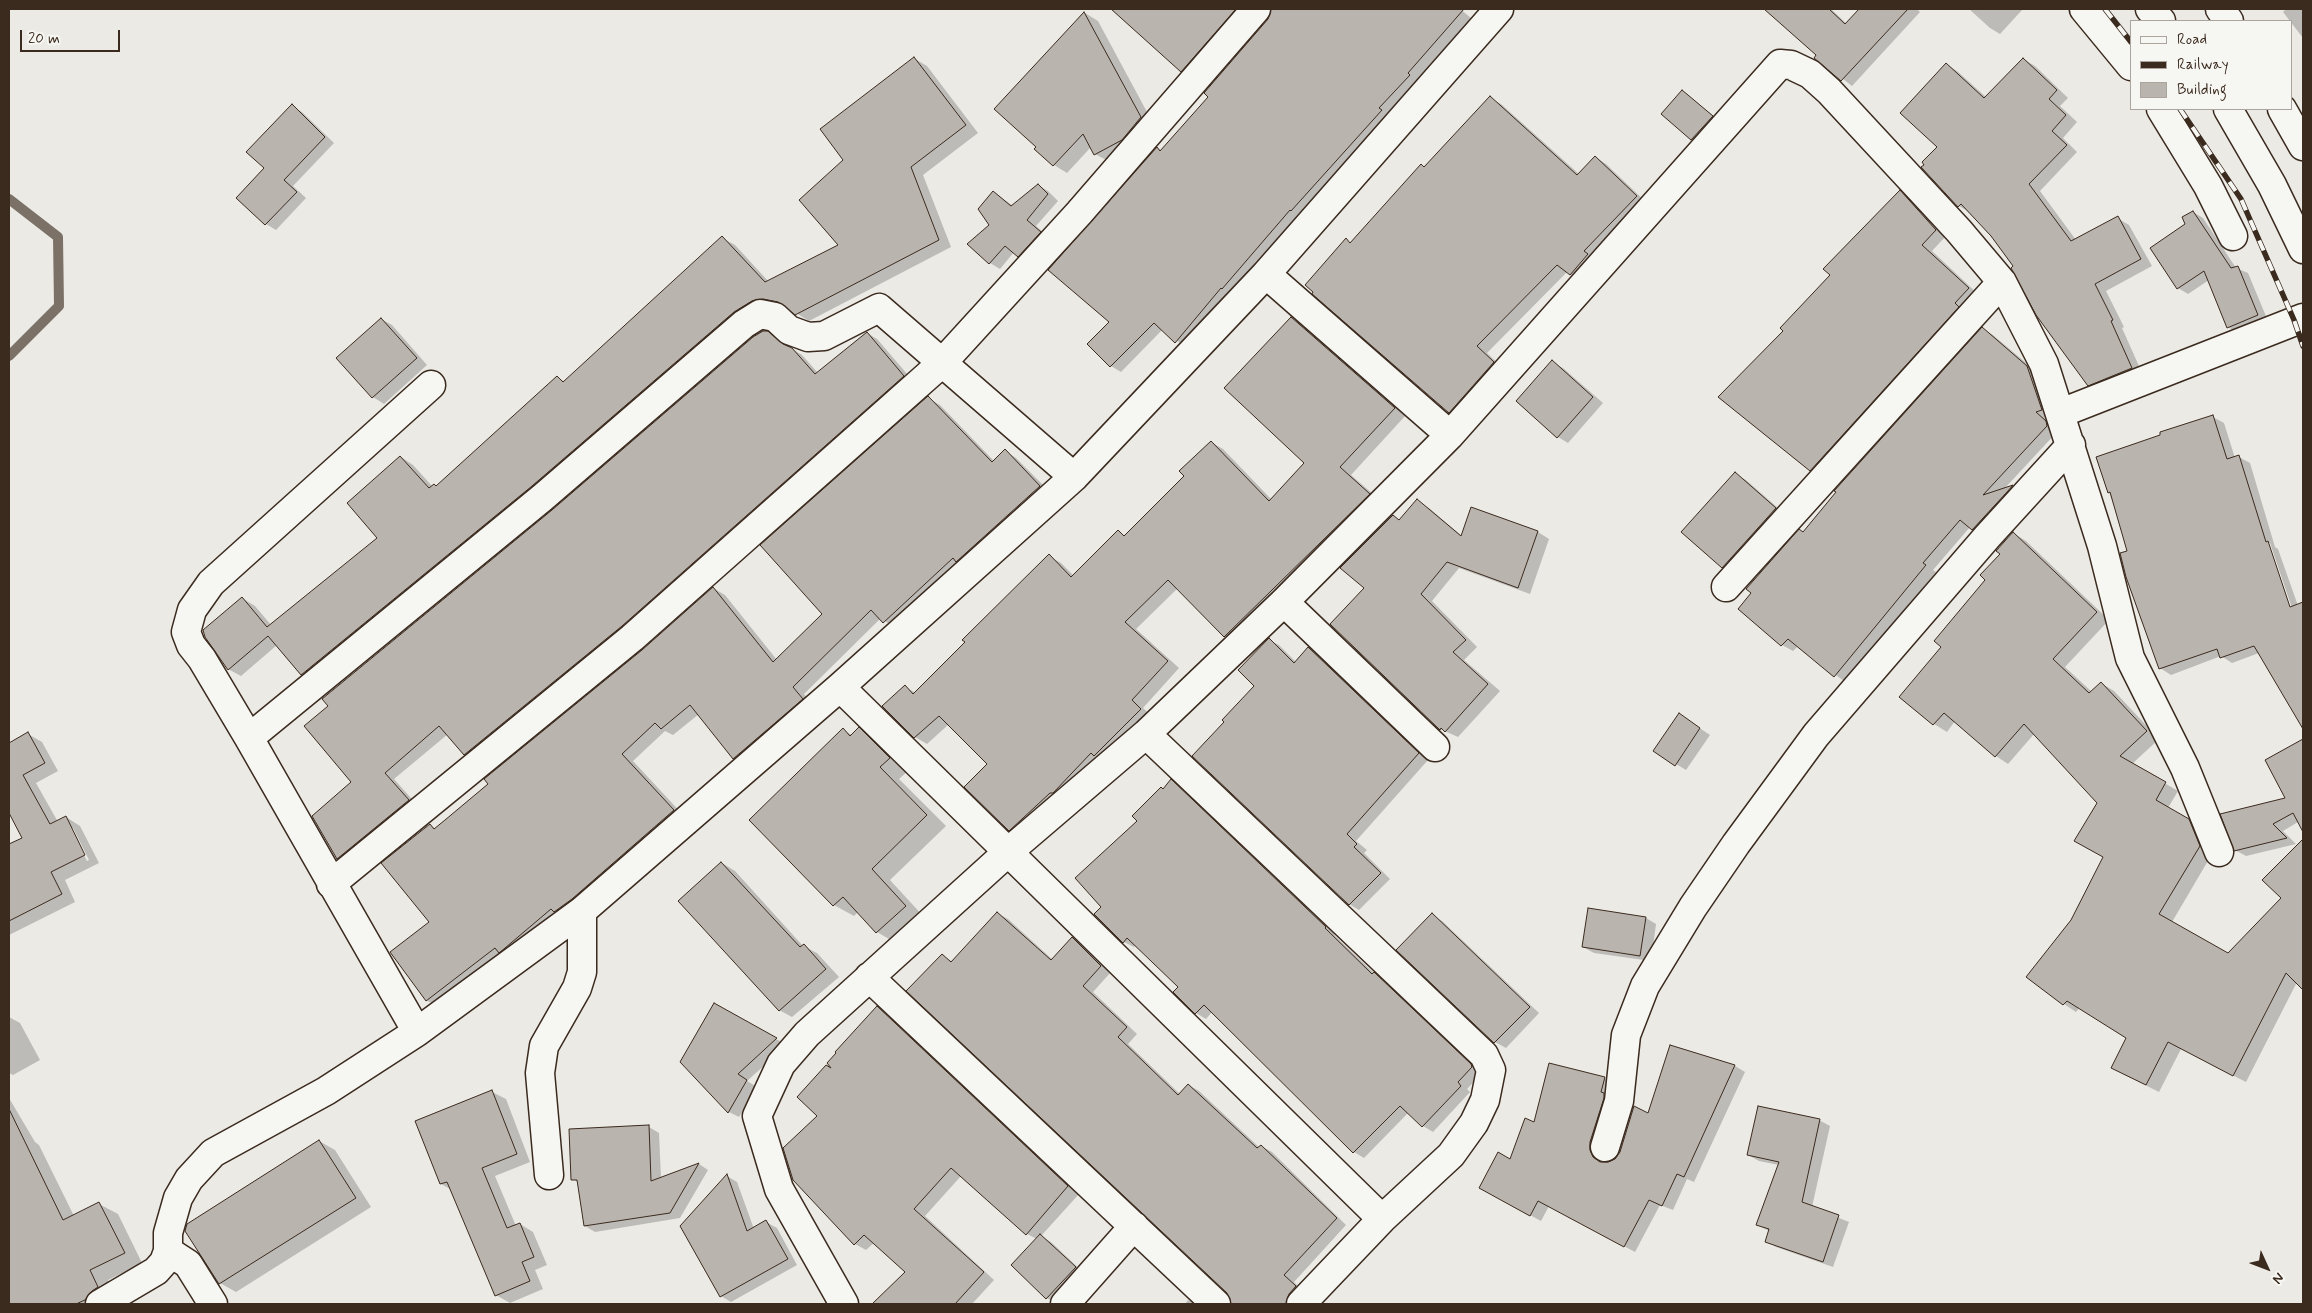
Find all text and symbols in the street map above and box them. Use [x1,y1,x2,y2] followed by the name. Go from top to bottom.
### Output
[22,20,122,52] scale bar
[2130,20,2292,110] legend
[28,29,60,49] text: 20 m
[2177,30,2207,50] text: Road
[2177,55,2229,75] text: Railway
[2177,80,2227,100] text: Building
[2242,1243,2292,1293] north arrow
[2268,1269,2288,1288] text: N

